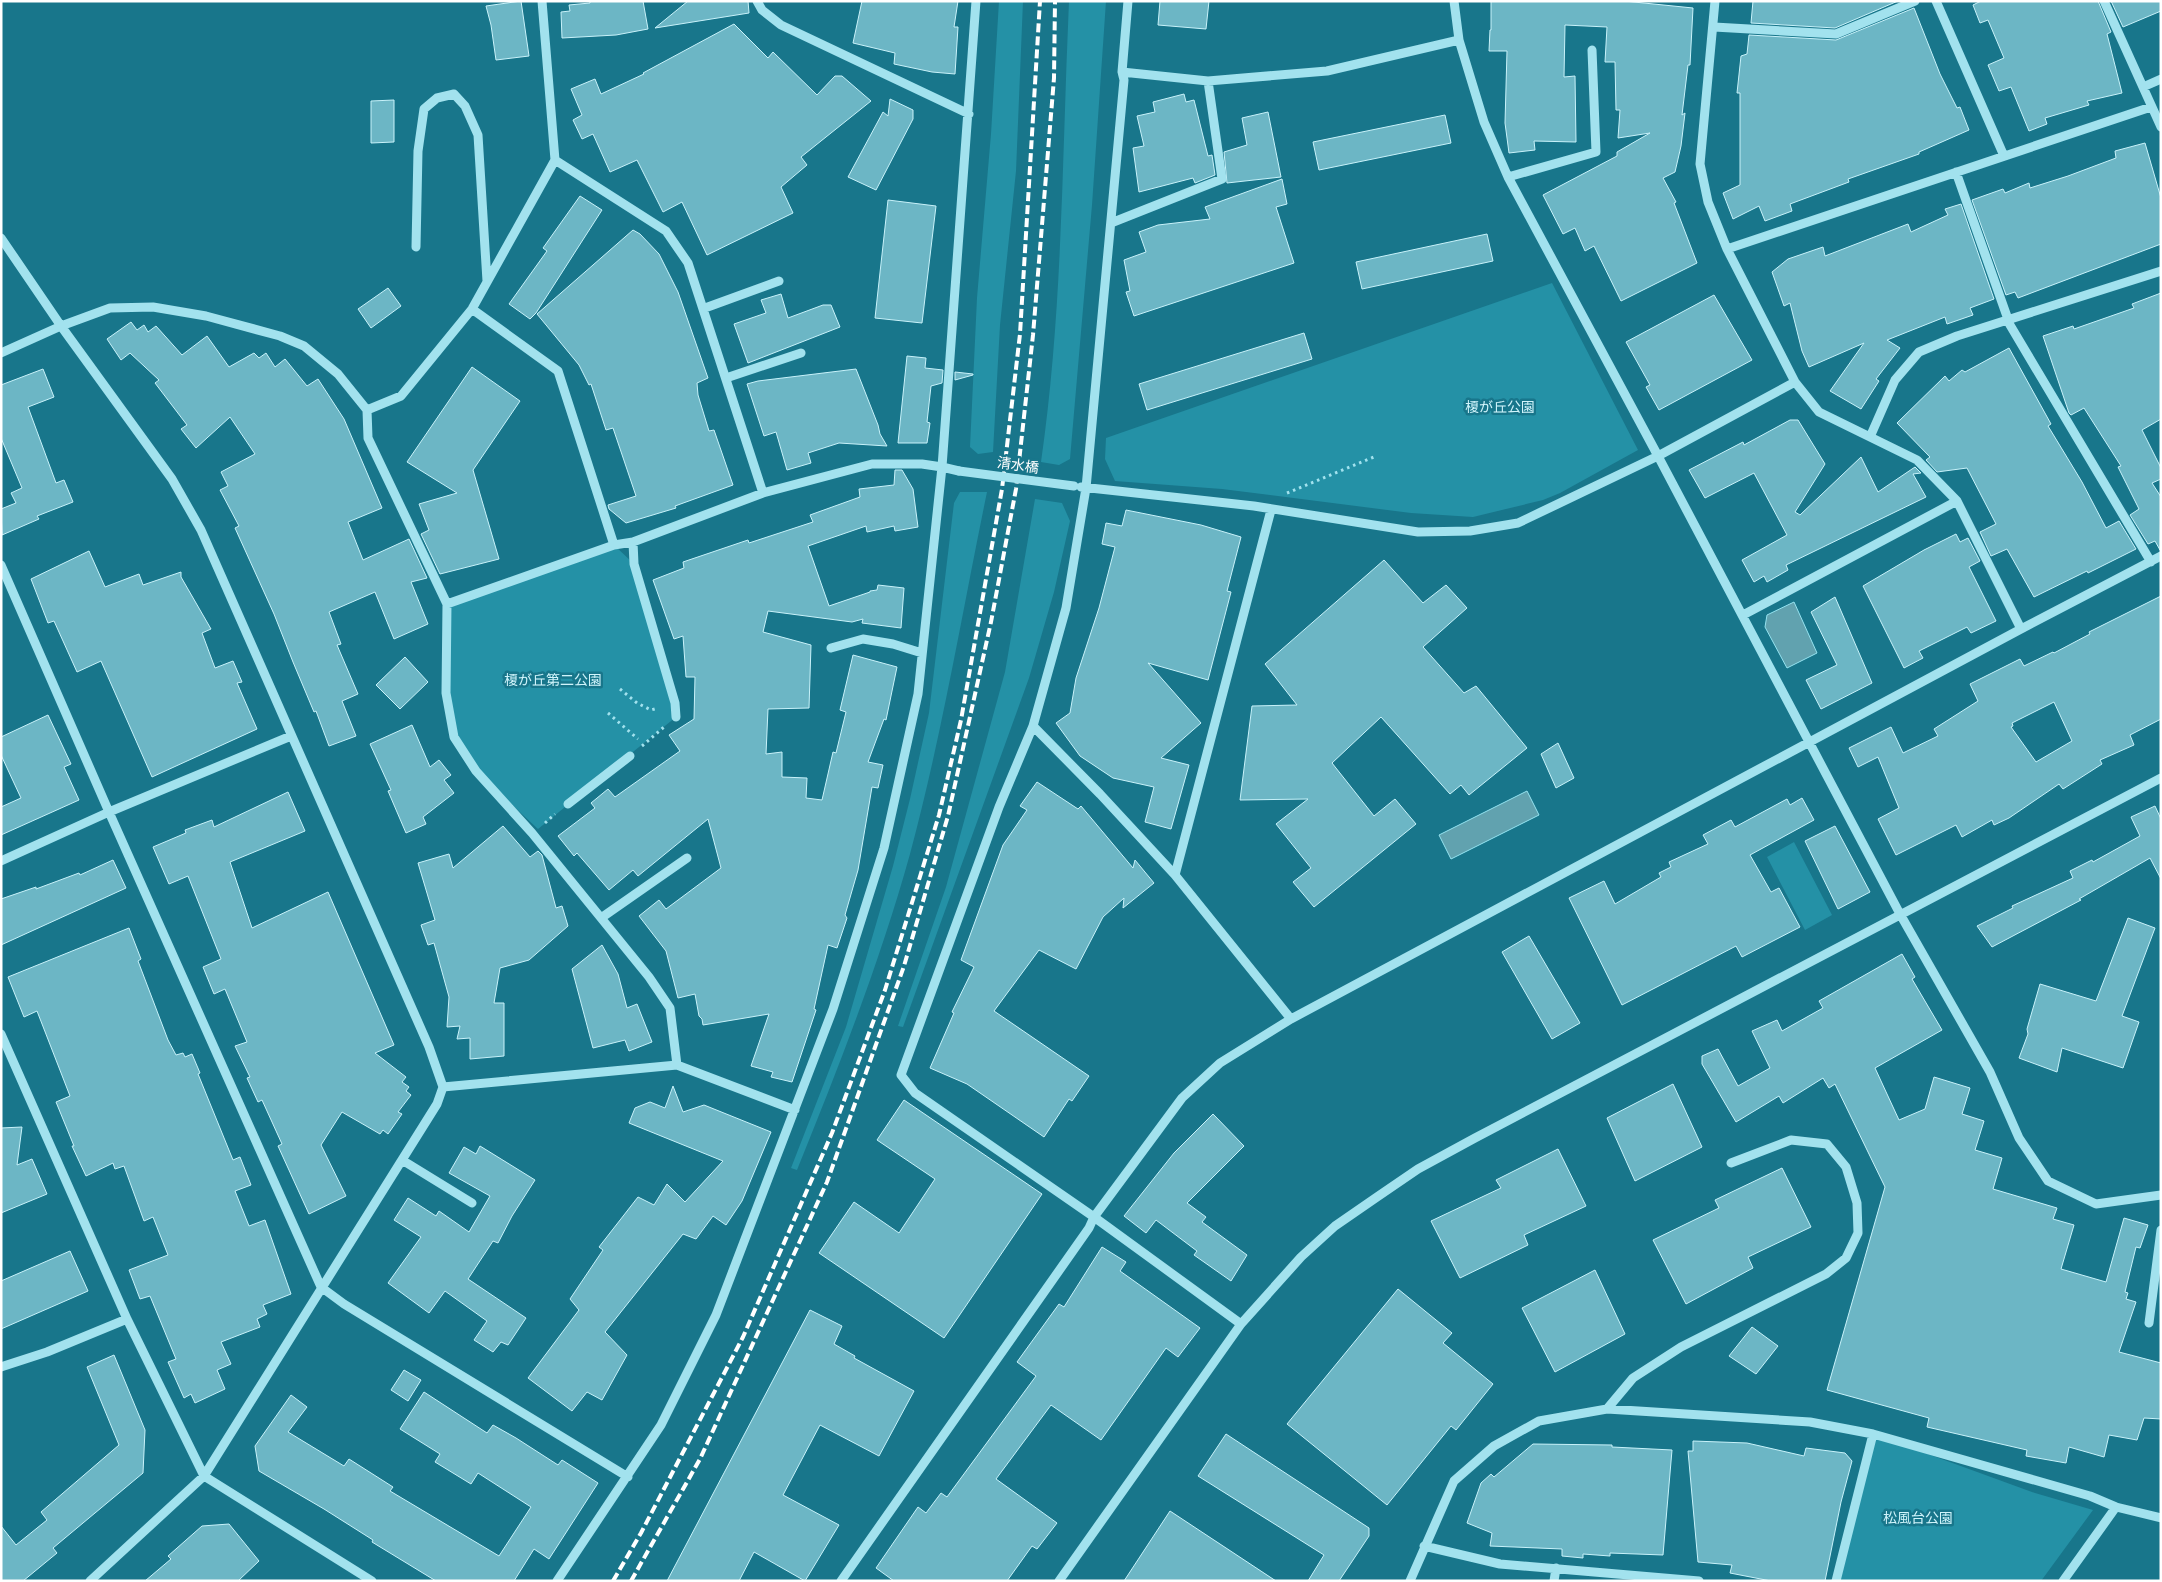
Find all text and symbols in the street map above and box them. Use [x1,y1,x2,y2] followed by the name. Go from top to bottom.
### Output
[1465,396,1535,417] park label: 榎が丘公園
[996,451,1040,478] street label: 清水橋
[504,669,602,690] park label: 榎が丘第二公園
[1883,1507,1953,1528] park label: 松風台公園

